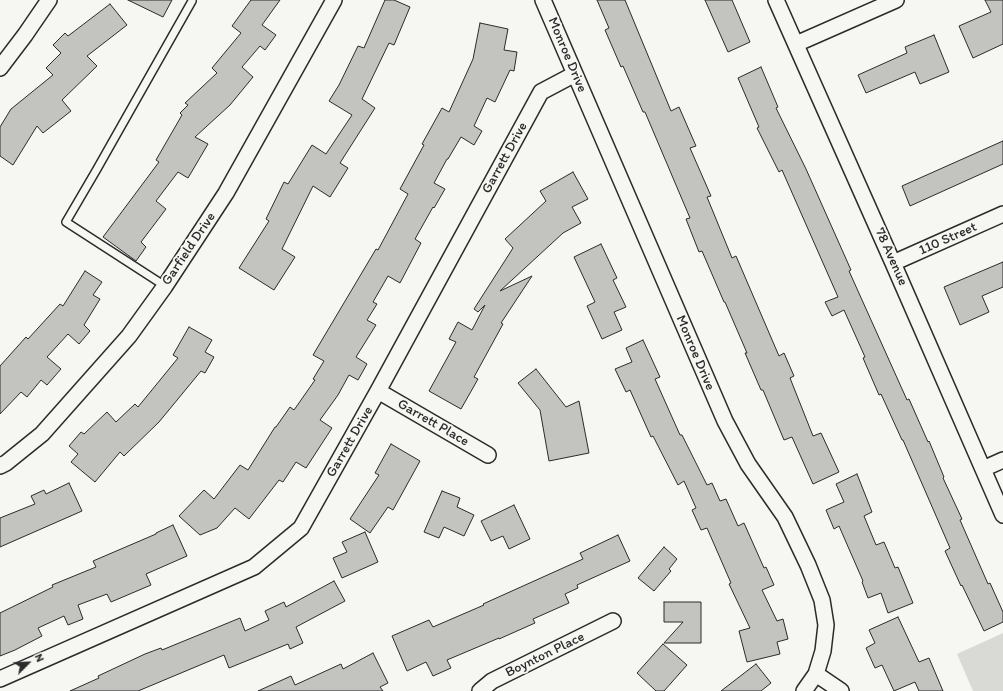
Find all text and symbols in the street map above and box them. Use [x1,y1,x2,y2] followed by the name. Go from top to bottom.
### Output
[544,15,590,95] street label: Monroe Drive
[478,119,532,197] street label: Garrett Drive
[158,209,220,289] street label: Garfield Drive
[916,219,980,259] street label: 110 Street
[871,225,911,289] street label: 78 Avenue
[672,313,718,393] street label: Monroe Drive
[394,396,472,450] street label: Garrett Place
[323,404,377,480] street label: Garrett Drive
[503,629,587,681] street label: Boynton Place
[8,643,48,683] north arrow
[32,652,47,664] text: N

